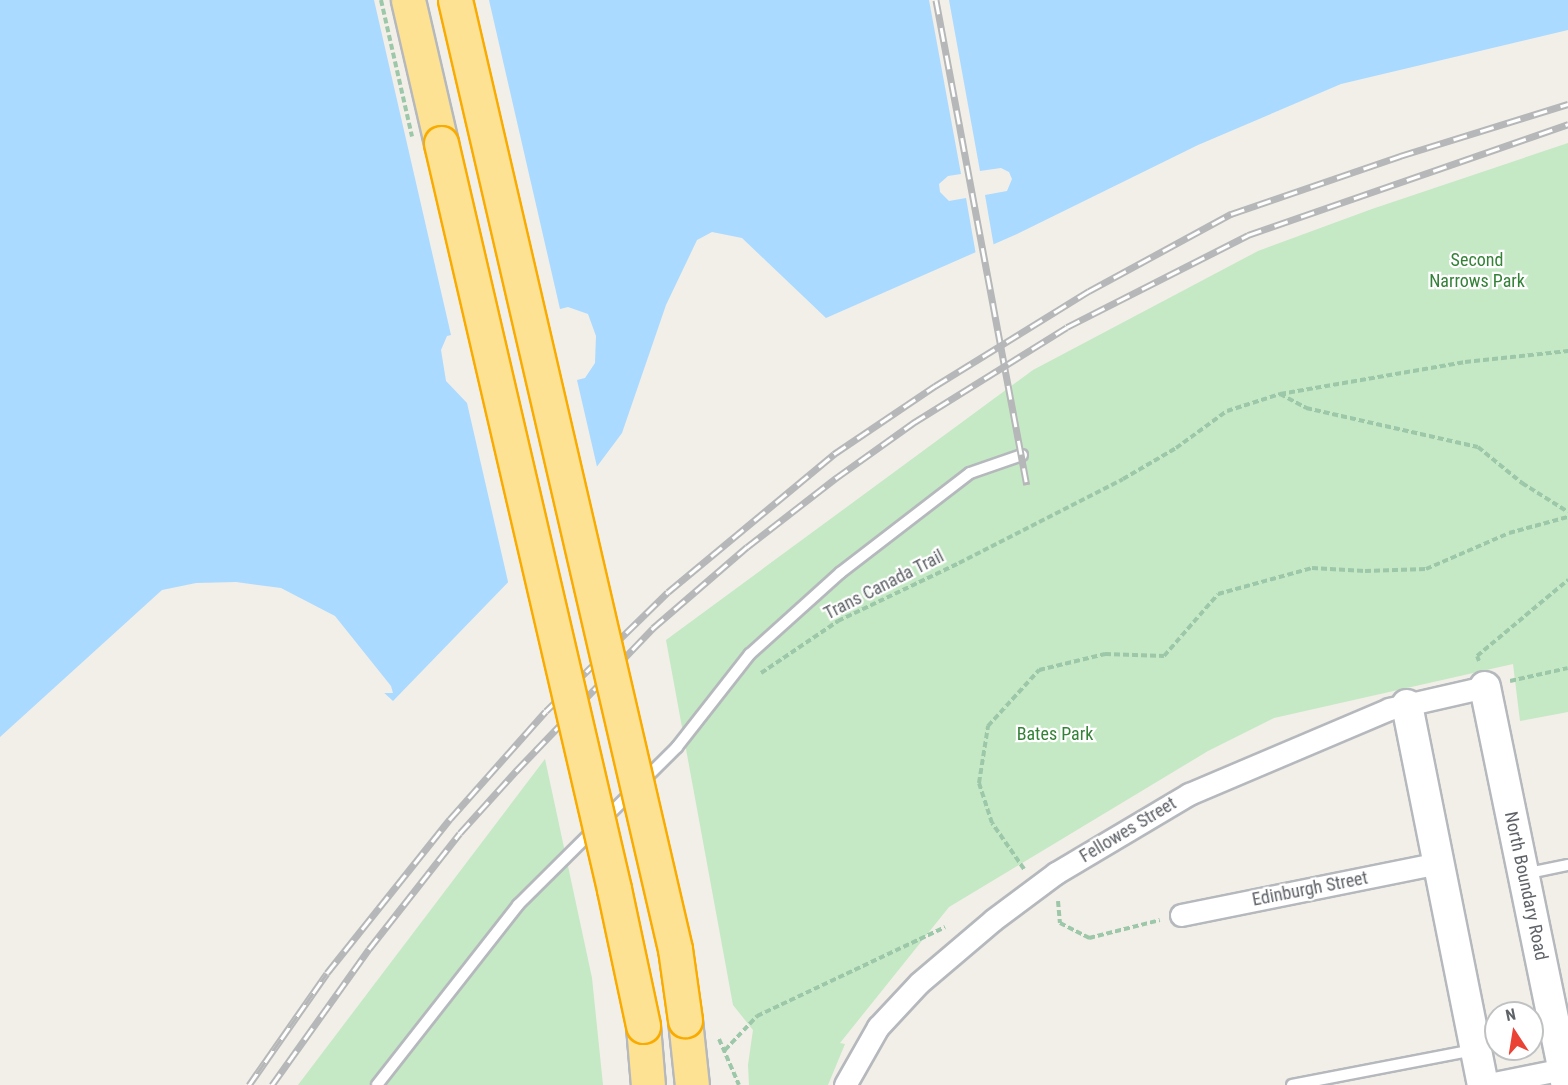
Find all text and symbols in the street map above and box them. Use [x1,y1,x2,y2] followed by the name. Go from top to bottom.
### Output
[1429,250,1525,292] park label: Second Narrows Park
[820,545,948,625] street label: Trans Canada Trail
[1017,723,1093,745] park label: Bates Park
[1076,793,1180,867] street label: Fellowes Street
[1500,810,1552,962] street label: North Boundary Road
[1250,867,1370,911] street label: Edinburgh Street
[1484,1001,1544,1061] north arrow
[1504,1005,1517,1025] text: N

